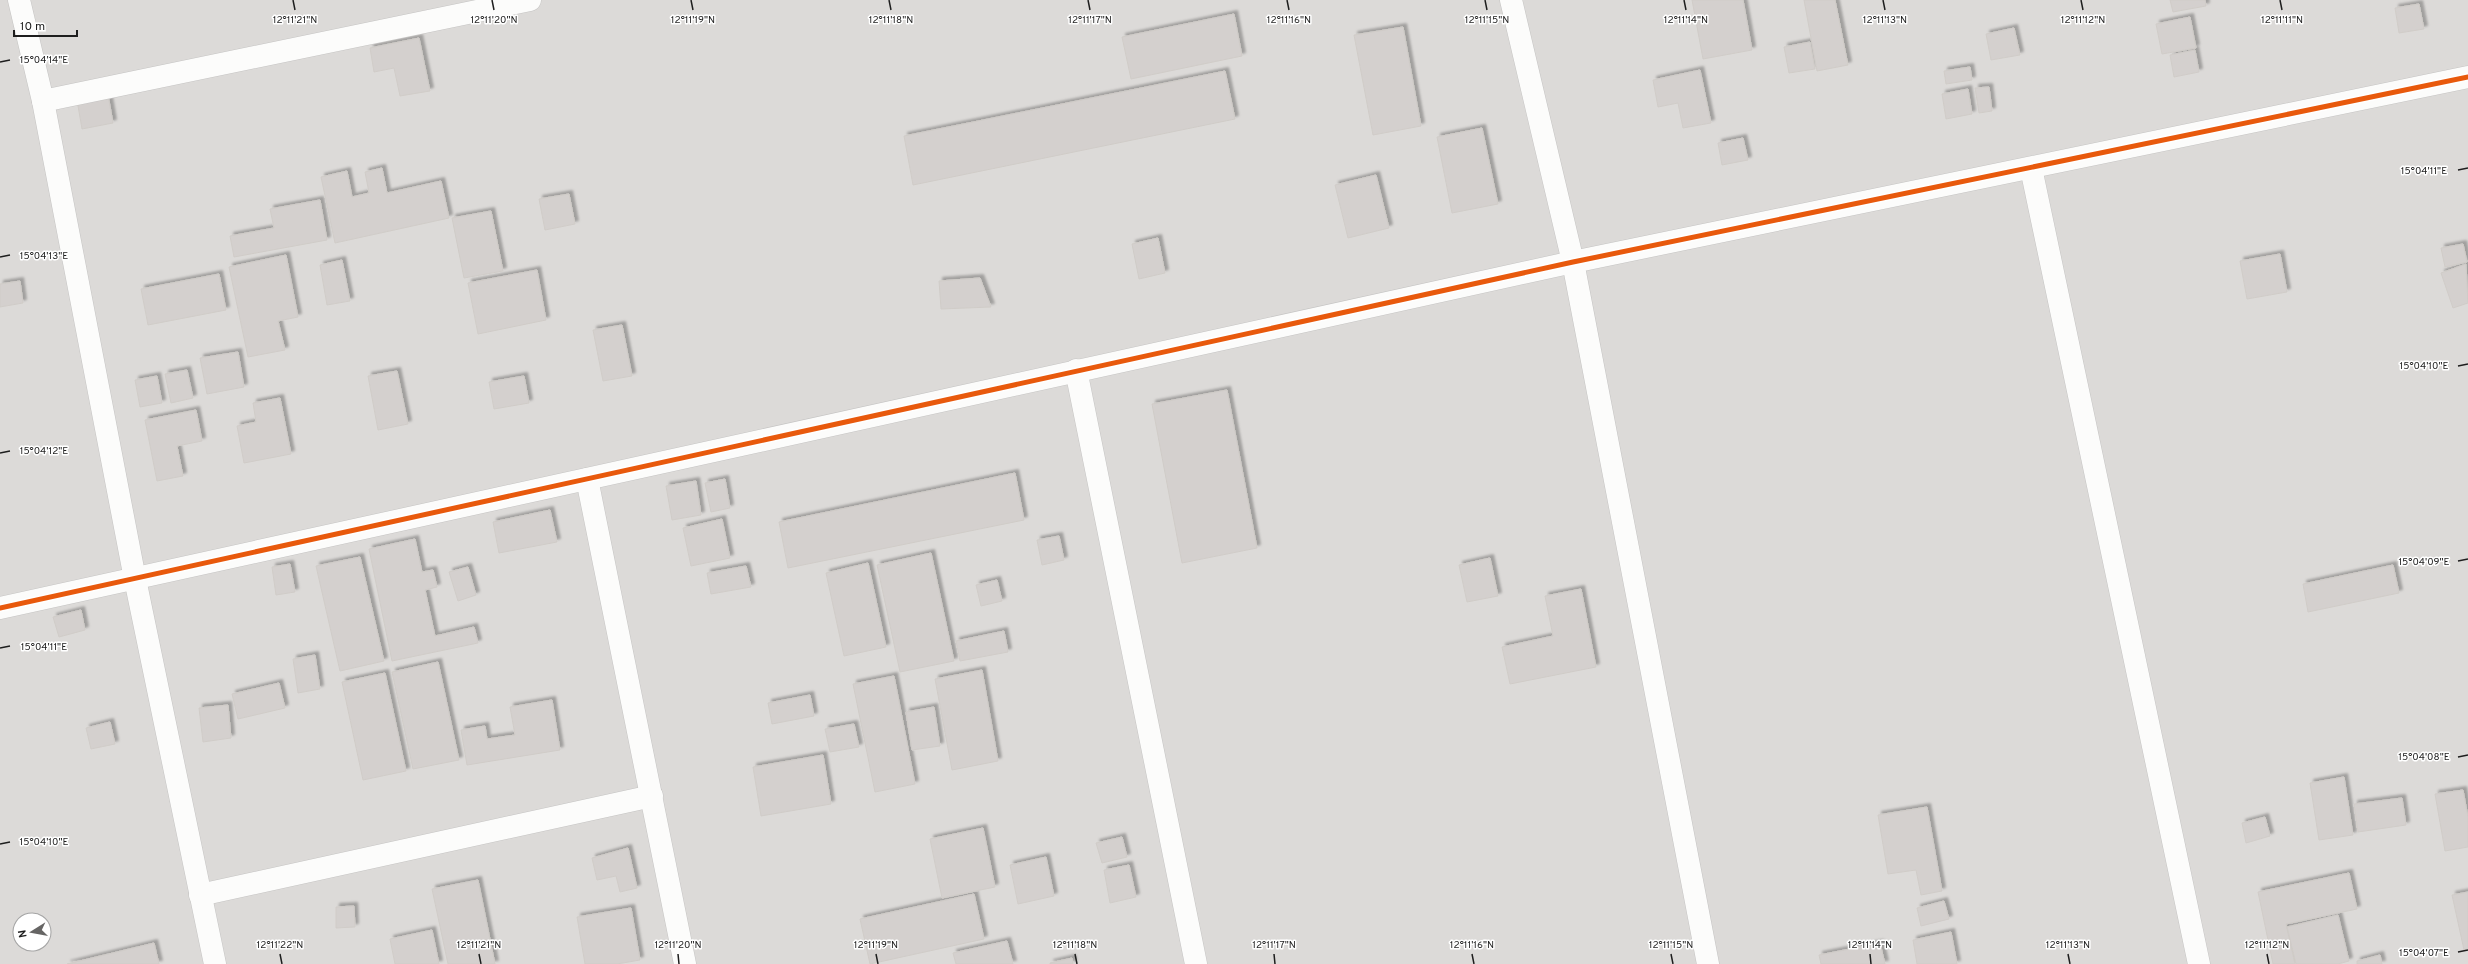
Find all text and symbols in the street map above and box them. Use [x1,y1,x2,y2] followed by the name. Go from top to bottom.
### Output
[14,12,77,38] scale bar
[273,14,317,27] text: 12°11'21"N
[470,14,518,27] text: 12°11'20"N
[671,14,715,27] text: 12°11'19"N
[869,14,913,27] text: 12°11'18"N
[1068,14,1112,27] text: 12°11'17"N
[1267,14,1311,27] text: 12°11'16"N
[1465,14,1509,27] text: 12°11'15"N
[1664,14,1708,27] text: 12°11'14"N
[1863,14,1907,27] text: 12°11'13"N
[2061,14,2105,27] text: 12°11'12"N
[2261,14,2303,27] text: 12°11'11"N
[20,19,45,35] text: 10 m
[20,54,68,67] text: 15°04'14"E
[2401,165,2447,178] text: 15°04'11"E
[20,250,68,263] text: 15°04'13"E
[2400,360,2448,373] text: 15°04'10"E
[20,445,68,458] text: 15°04'12"E
[2398,556,2450,569] text: 15°04'09"E
[21,641,67,654] text: 15°04'11"E
[2398,751,2450,764] text: 15°04'08"E
[20,836,68,849] text: 15°04'10"E
[12,912,52,952] north arrow
[16,929,31,939] text: N
[257,939,303,952] text: 12°11'22"N
[457,939,501,952] text: 12°11'21"N
[654,939,702,952] text: 12°11'20"N
[854,939,898,952] text: 12°11'19"N
[1053,939,1097,952] text: 12°11'18"N
[1252,939,1296,952] text: 12°11'17"N
[1450,939,1494,952] text: 12°11'16"N
[1649,939,1693,952] text: 12°11'15"N
[1848,939,1892,952] text: 12°11'14"N
[2046,939,2090,952] text: 12°11'13"N
[2245,939,2289,952] text: 12°11'12"N
[2399,947,2449,960] text: 15°04'07"E

